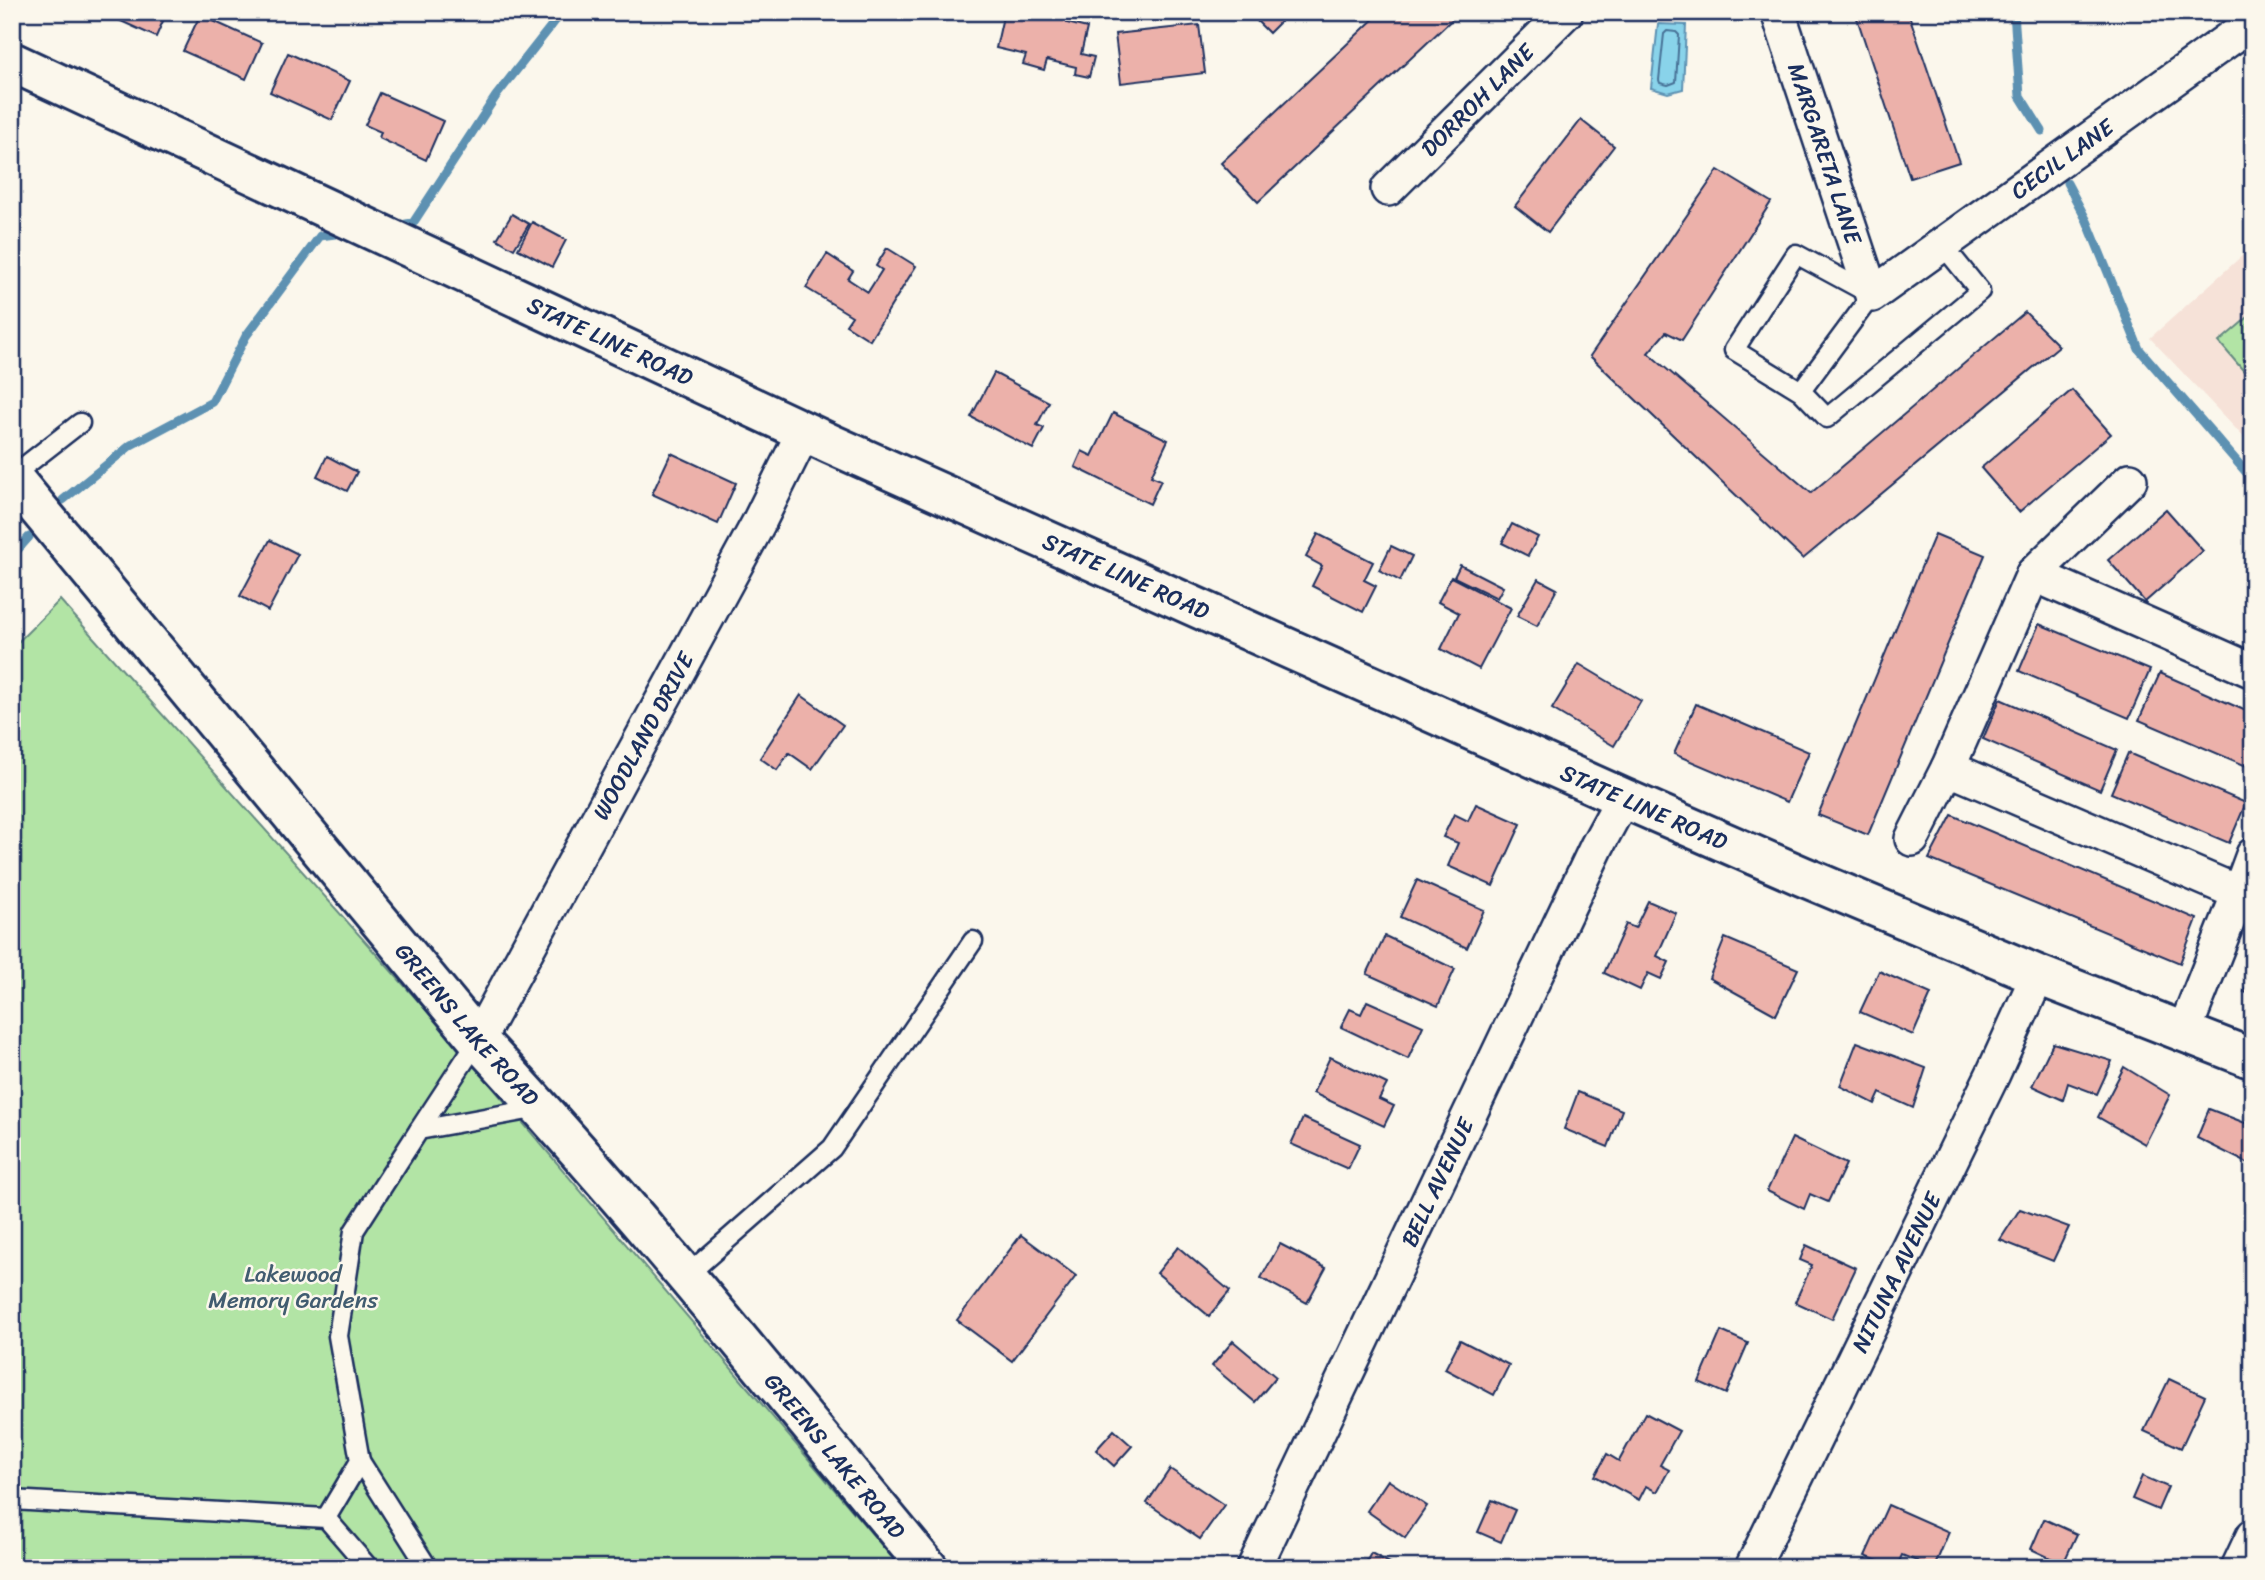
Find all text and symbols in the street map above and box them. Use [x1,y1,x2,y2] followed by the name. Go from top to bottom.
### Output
[1411,33,1546,167] street label: DORROH LANE
[1775,58,1874,251] street label: MARGARETA LANE
[2002,107,2124,211] street label: CECIL LANE
[520,285,700,398] street label: STATE LINE ROAD
[1036,521,1216,632] street label: STATE LINE ROAD
[581,644,706,828] street label: WOODLAND DRIVE
[1553,752,1734,862] street label: STATE LINE ROAD
[384,933,550,1116] street label: GREENS LAKE ROAD
[1389,1110,1487,1254] street label: BELL AVENUE
[1840,1184,1954,1360] street label: NITUNA AVENUE
[208,1254,378,1321] park label: Lakewood Memory Gardens
[753,1363,916,1549] street label: GREENS LAKE ROAD

